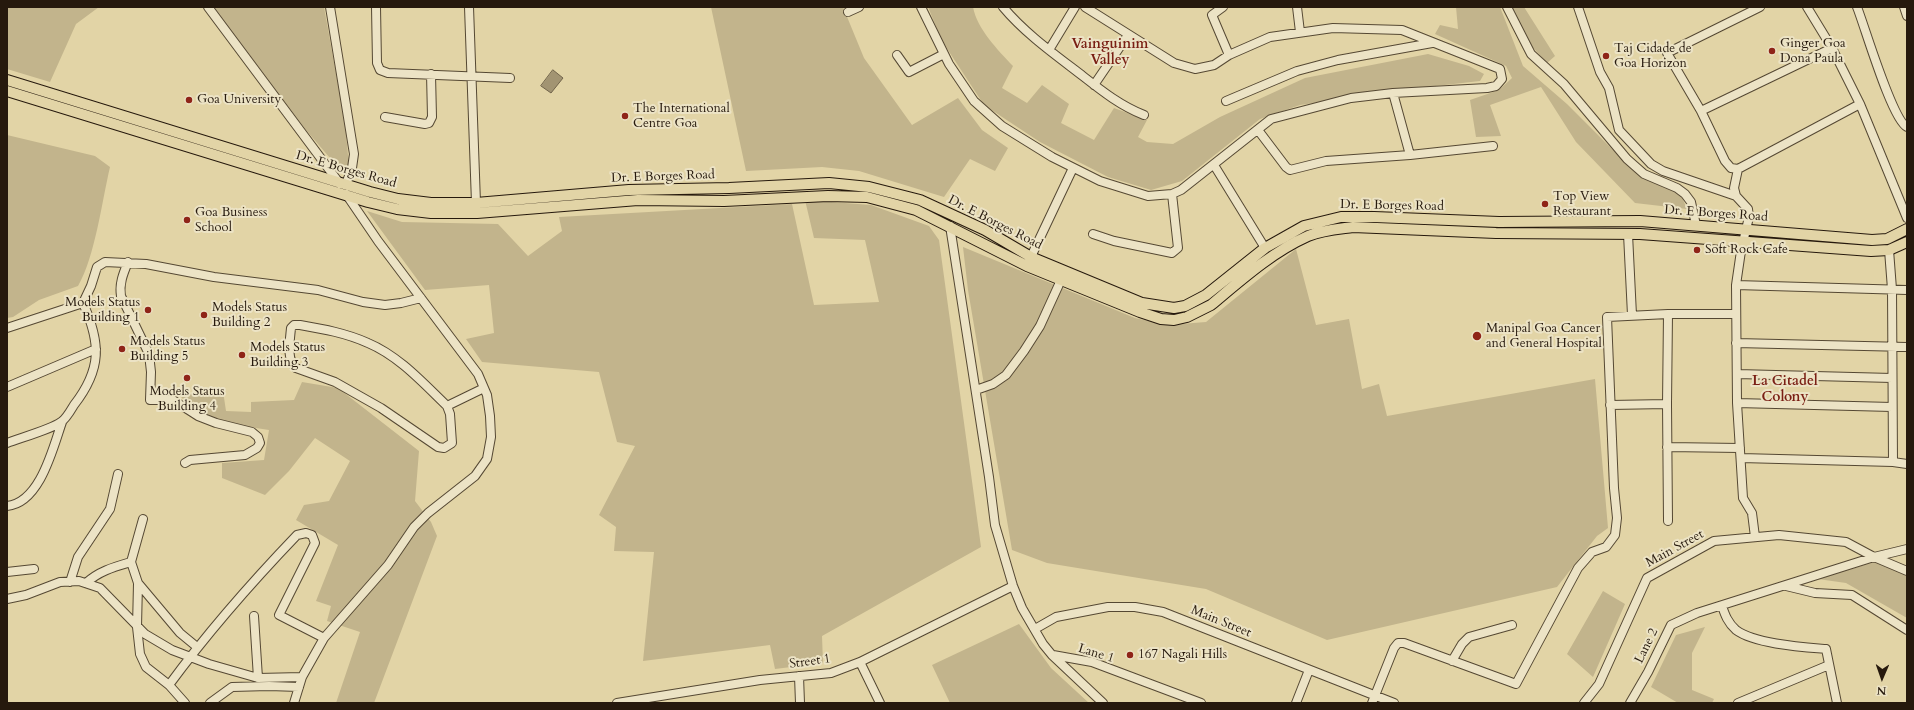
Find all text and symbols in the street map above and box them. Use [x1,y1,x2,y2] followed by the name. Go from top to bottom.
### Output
[1780,36,1846,67] place label: Ginger Goa Dona Paula
[1072,37,1148,70] district label: Vainguinim Valley
[1614,41,1692,72] place label: Taj Cidade de Goa Horizon
[1767,46,1777,56] marker: Ginger Goa Dona Paula
[1601,51,1611,61] marker: Taj Cidade de Goa Horizon
[197,92,281,108] place label: Goa University
[184,95,194,105] marker: Goa University
[633,101,730,132] place label: The International Centre Goa
[620,111,630,121] marker: The International Centre Goa
[294,148,398,192] street label: Dr. E Borges Road
[611,167,715,187] street label: Dr. E Borges Road
[1553,189,1611,220] place label: Top View Restaurant
[945,192,1045,254] street label: Dr. E Borges Road
[1340,197,1444,215] street label: Dr. E Borges Road
[1540,199,1550,209] marker: Top View Restaurant
[1664,203,1768,225] street label: Dr. E Borges Road
[195,205,267,236] place label: Goa Business School
[182,215,192,225] marker: Goa Business School
[1705,242,1788,258] place label: Soft Rock Cafe
[1692,245,1702,255] marker: Soft Rock Cafe
[65,295,140,326] place label: Models Status Building 1
[212,300,287,331] place label: Models Status Building 2
[143,305,153,315] marker: Models Status Building 1
[199,310,209,320] marker: Models Status Building 2
[1486,321,1602,352] place label: Manipal Goa Cancer and General Hospital
[1471,330,1483,342] marker: Manipal Goa Cancer and General Hospital
[130,334,205,365] place label: Models Status Building 5
[250,340,325,371] place label: Models Status Building 3
[117,344,127,354] marker: Models Status Building 5
[237,350,247,360] marker: Models Status Building 3
[182,373,192,383] marker: Models Status Building 4
[1752,374,1818,406] district label: La Citadel Colony
[149,384,225,415] place label: Models Status Building 4
[1643,527,1707,571] street label: Main Street
[1189,603,1253,641] street label: Main Street
[1632,626,1662,666] street label: Lane 2
[1076,641,1116,667] street label: Lane 1
[1138,647,1227,663] place label: 167 Nagali Hills
[1125,650,1135,660] marker: 167 Nagali Hills
[788,651,832,673] street label: Street 1
[1862,658,1902,698] north arrow
[1877,683,1887,698] text: N

